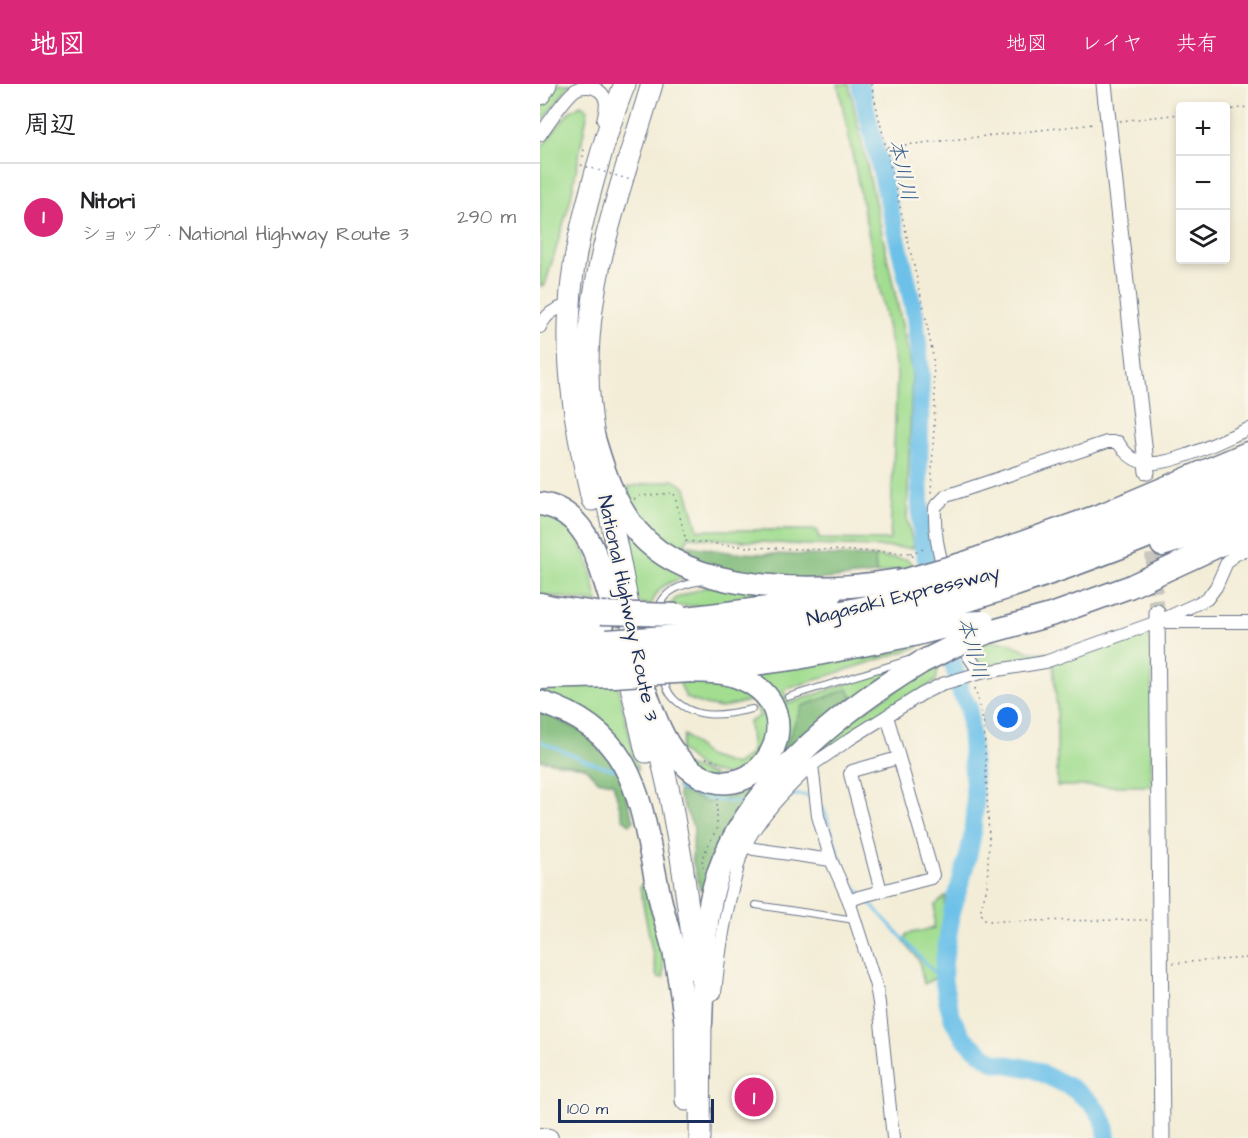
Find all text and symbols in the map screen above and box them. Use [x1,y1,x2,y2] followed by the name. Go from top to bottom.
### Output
[30,25,86,64] text: 地図
[1006,29,1048,58] text: 地図
[1081,29,1143,58] text: レイヤ
[1176,29,1218,58] text: 共有
[1176,102,1230,264] map controls
[1176,102,1230,156] button: +
[24,107,76,143] text: 周辺
[881,136,924,204] water label: 本川川
[1176,156,1230,210] button: −
[81,186,135,217] text: Nitori
[42,203,45,231] text: 1
[457,203,516,231] text: 290 m
[1176,210,1230,264] button: layers
[81,220,409,248] text: ショップ · National Highway Route 3
[589,493,666,724] street label: National Highway Route 3
[804,558,1003,635] street label: Nagasaki Expressway
[950,614,995,682] water label: 本川川
[993,703,1022,732] your location
[734,1074,774,1120] pin: 1
[558,1096,714,1124] scale bar
[567,1098,608,1120] text: 100 m

